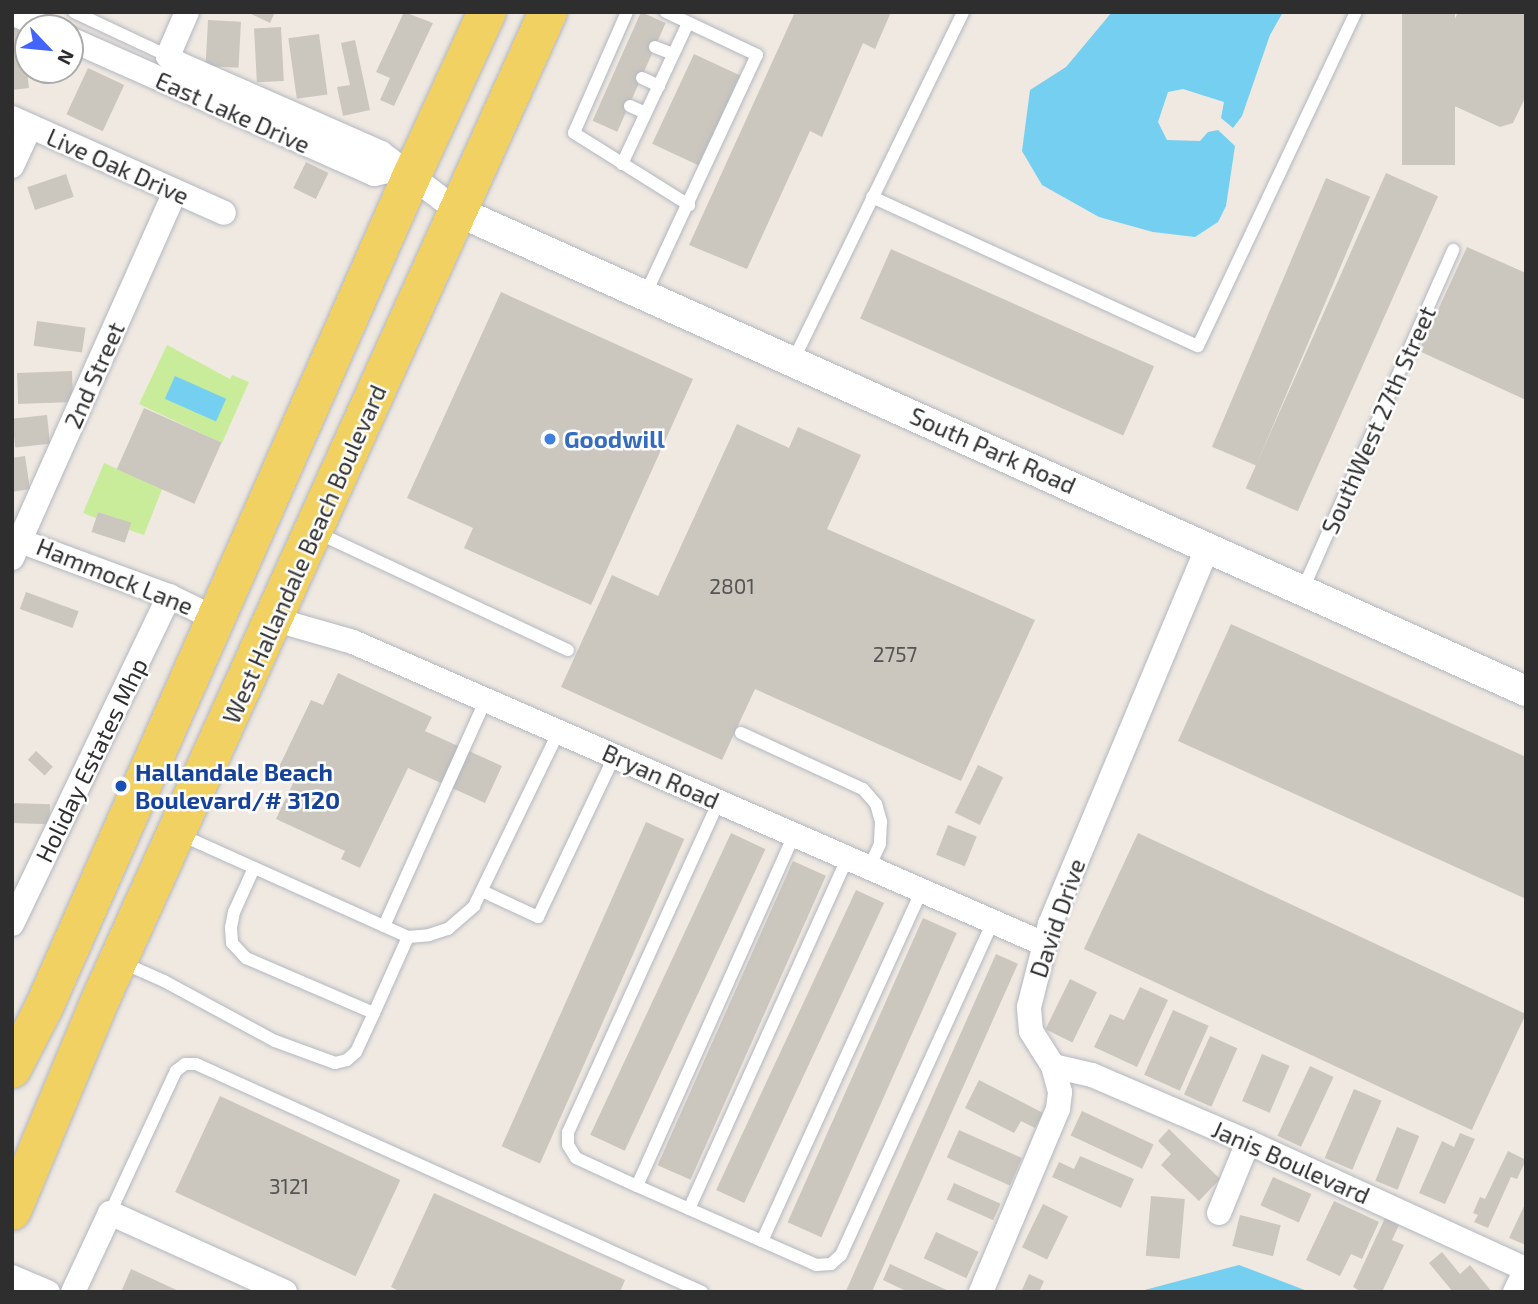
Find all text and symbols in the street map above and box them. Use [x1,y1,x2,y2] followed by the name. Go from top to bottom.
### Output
[14,14,84,84] north arrow
[53,46,80,69] text: N
[151,65,315,159] street label: East Lake Drive
[42,122,194,210] street label: Live Oak Drive
[1315,302,1441,538] street label: SouthWest 27th Street
[58,317,130,433] street label: 2nd Street
[216,380,392,728] street label: West Hallandale Beach Boulevard
[905,400,1081,500] street label: South Park Road
[564,425,665,453] place label: Goodwill
[542,431,558,447] marker: Goodwill
[32,531,198,621] street label: Hammock Lane
[709,573,755,599] house number: 2801
[873,641,917,667] house number: 2757
[29,653,153,867] street label: Holiday Estates Mhp
[598,737,724,815] street label: Bryan Road
[135,758,340,814] place label: Hallandale Beach Boulevard/# 3120
[113,778,129,794] marker: Hallandale Beach Boulevard/# 3120
[1023,855,1091,981] street label: David Drive
[1208,1114,1374,1210] street label: Janis Boulevard
[269,1173,309,1199] house number: 3121

